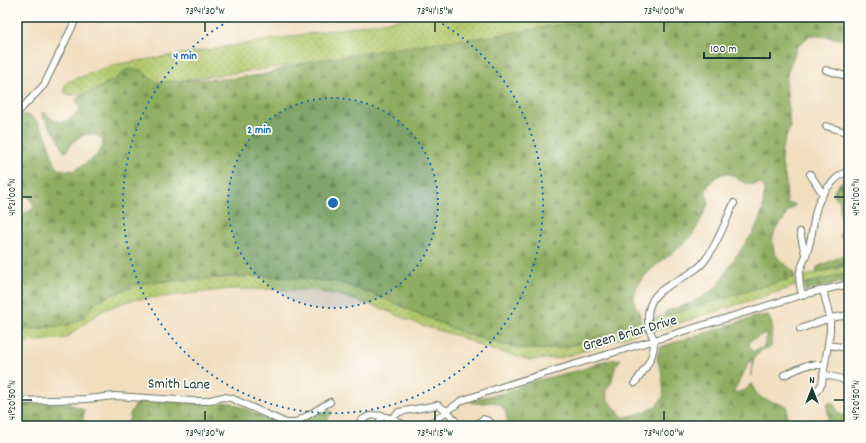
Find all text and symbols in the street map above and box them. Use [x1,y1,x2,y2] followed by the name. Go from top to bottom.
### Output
[186,5,225,19] text: 73°41'30"W
[417,5,453,19] text: 73°41'15"W
[644,5,684,19] text: 73°41'00"W
[704,34,770,60] scale bar
[710,41,737,58] text: 100 m
[173,48,197,65] text: 4 min
[247,122,271,139] text: 2 min
[6,178,20,216] text: 41°21'00"N
[850,178,864,216] text: 41°21'00"N
[326,196,340,210] centre of rings
[580,310,680,358] street label: Green Briar Drive
[792,369,832,409] north arrow
[148,373,211,397] street label: Smith Lane
[809,373,815,389] text: N
[6,380,20,420] text: 41°20'50"N
[850,380,864,420] text: 41°20'50"N
[186,427,225,441] text: 73°41'30"W
[417,427,453,441] text: 73°41'15"W
[644,427,684,441] text: 73°41'00"W

